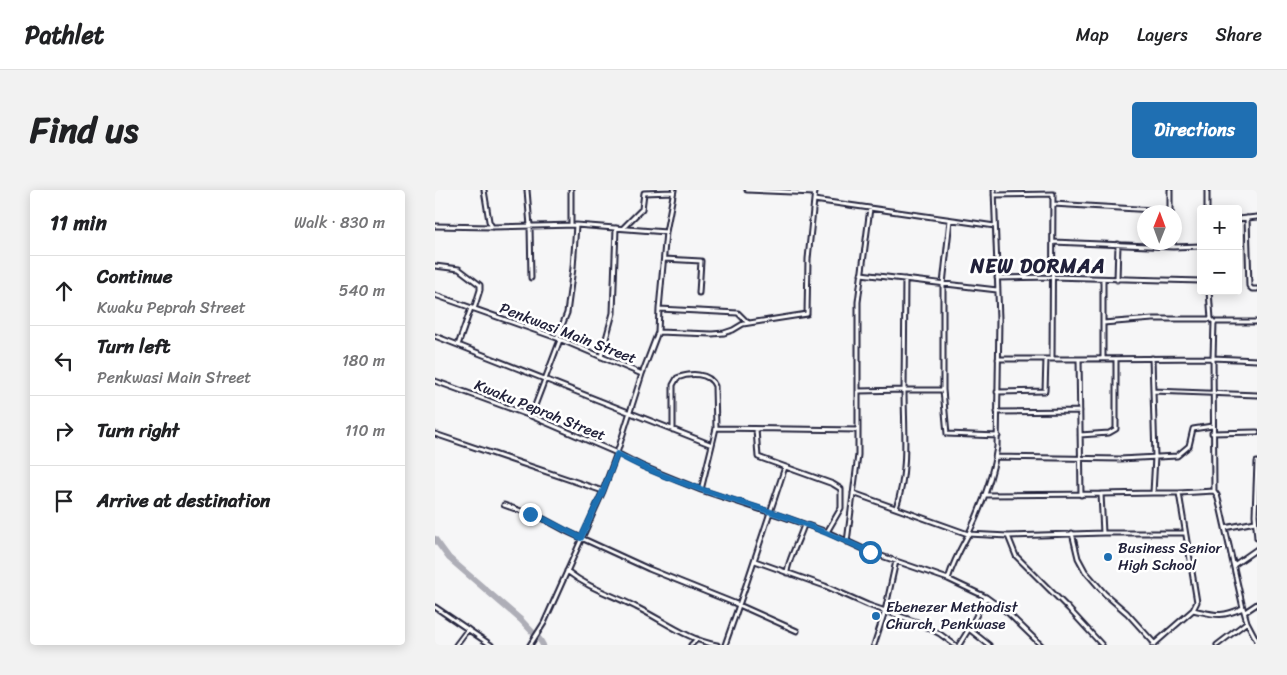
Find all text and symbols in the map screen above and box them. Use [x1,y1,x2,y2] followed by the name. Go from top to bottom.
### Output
[25,14,104,56] text: Pathlet
[1076,19,1109,51] text: Map
[1137,19,1188,51] text: Layers
[1216,19,1262,51] text: Share
[30,99,138,161] text: Find us
[1132,102,1257,158] button: Directions
[50,204,107,242] text: 11 min
[1137,205,1182,250] north arrow
[1197,205,1242,295] map controls
[1197,205,1242,250] button: +
[294,208,385,237] text: Walk · 830 m
[969,249,1106,284] district label: NEW DORMAA
[1197,250,1242,295] button: −
[97,260,173,293] text: Continue
[339,276,385,305] text: 540 m
[50,277,78,305] icon: ahead
[97,293,246,322] text: Kwaku Peprah Street
[496,295,641,371] street label: Penkwasi Main Street
[97,330,170,363] text: Turn left
[342,346,385,375] text: 180 m
[50,347,78,375] icon: left
[97,363,251,392] text: Penkwasi Main Street
[470,372,610,448] street label: Kwaku Peprah Street
[97,414,179,447] text: Turn right
[345,416,385,445] text: 110 m
[50,417,78,445] icon: right
[97,484,270,517] text: Arrive at destination
[50,487,78,515] icon: arrive
[519,503,542,526] route end
[1118,535,1223,578] place label: Business Senior High School
[859,541,882,564] route start
[1102,551,1114,563] marker: Business Senior High School
[886,594,1018,637] place label: Ebenezer Methodist Church, Penkwase
[870,610,882,622] marker: Ebenezer Methodist Church, Penkwase

